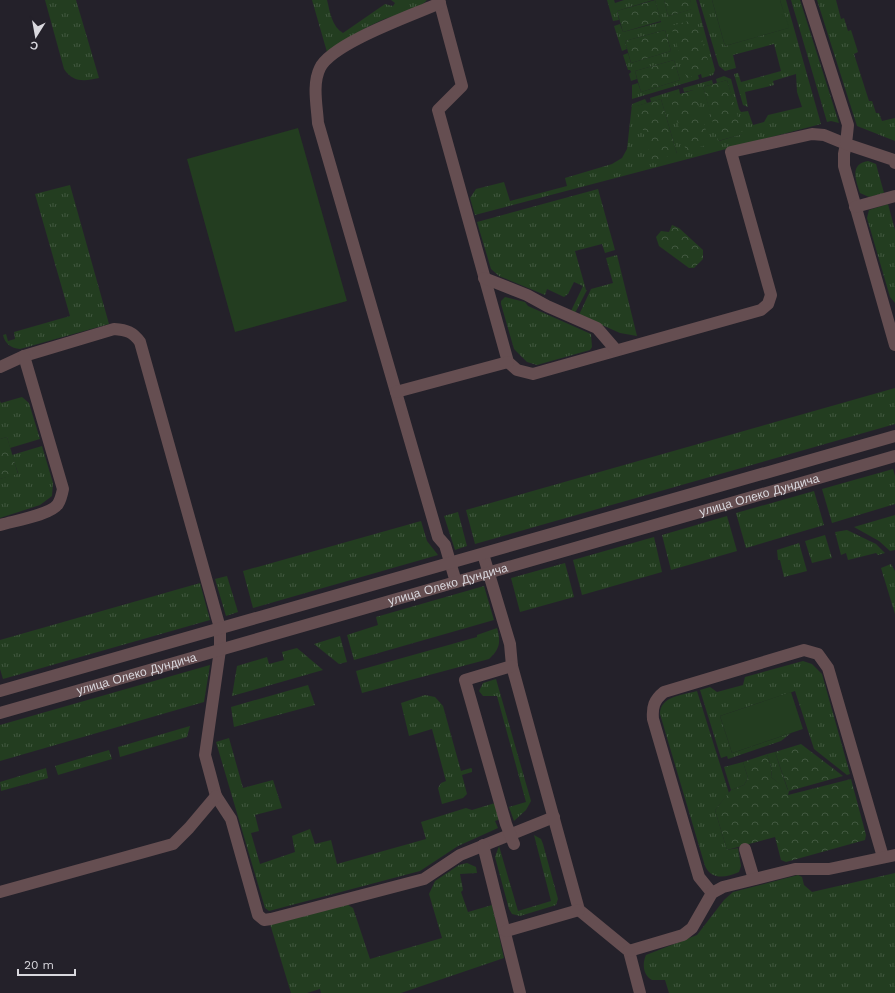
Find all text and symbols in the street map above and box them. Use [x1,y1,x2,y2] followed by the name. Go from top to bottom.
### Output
[16,16,56,56] north arrow
[29,38,39,52] text: С
[698,471,821,519] street label: улица Олеко Дундича
[386,560,510,608] street label: улица Олеко Дундича
[75,650,198,698] street label: улица Олеко Дундича
[18,951,75,977] scale bar
[24,958,54,972] text: 20 m

